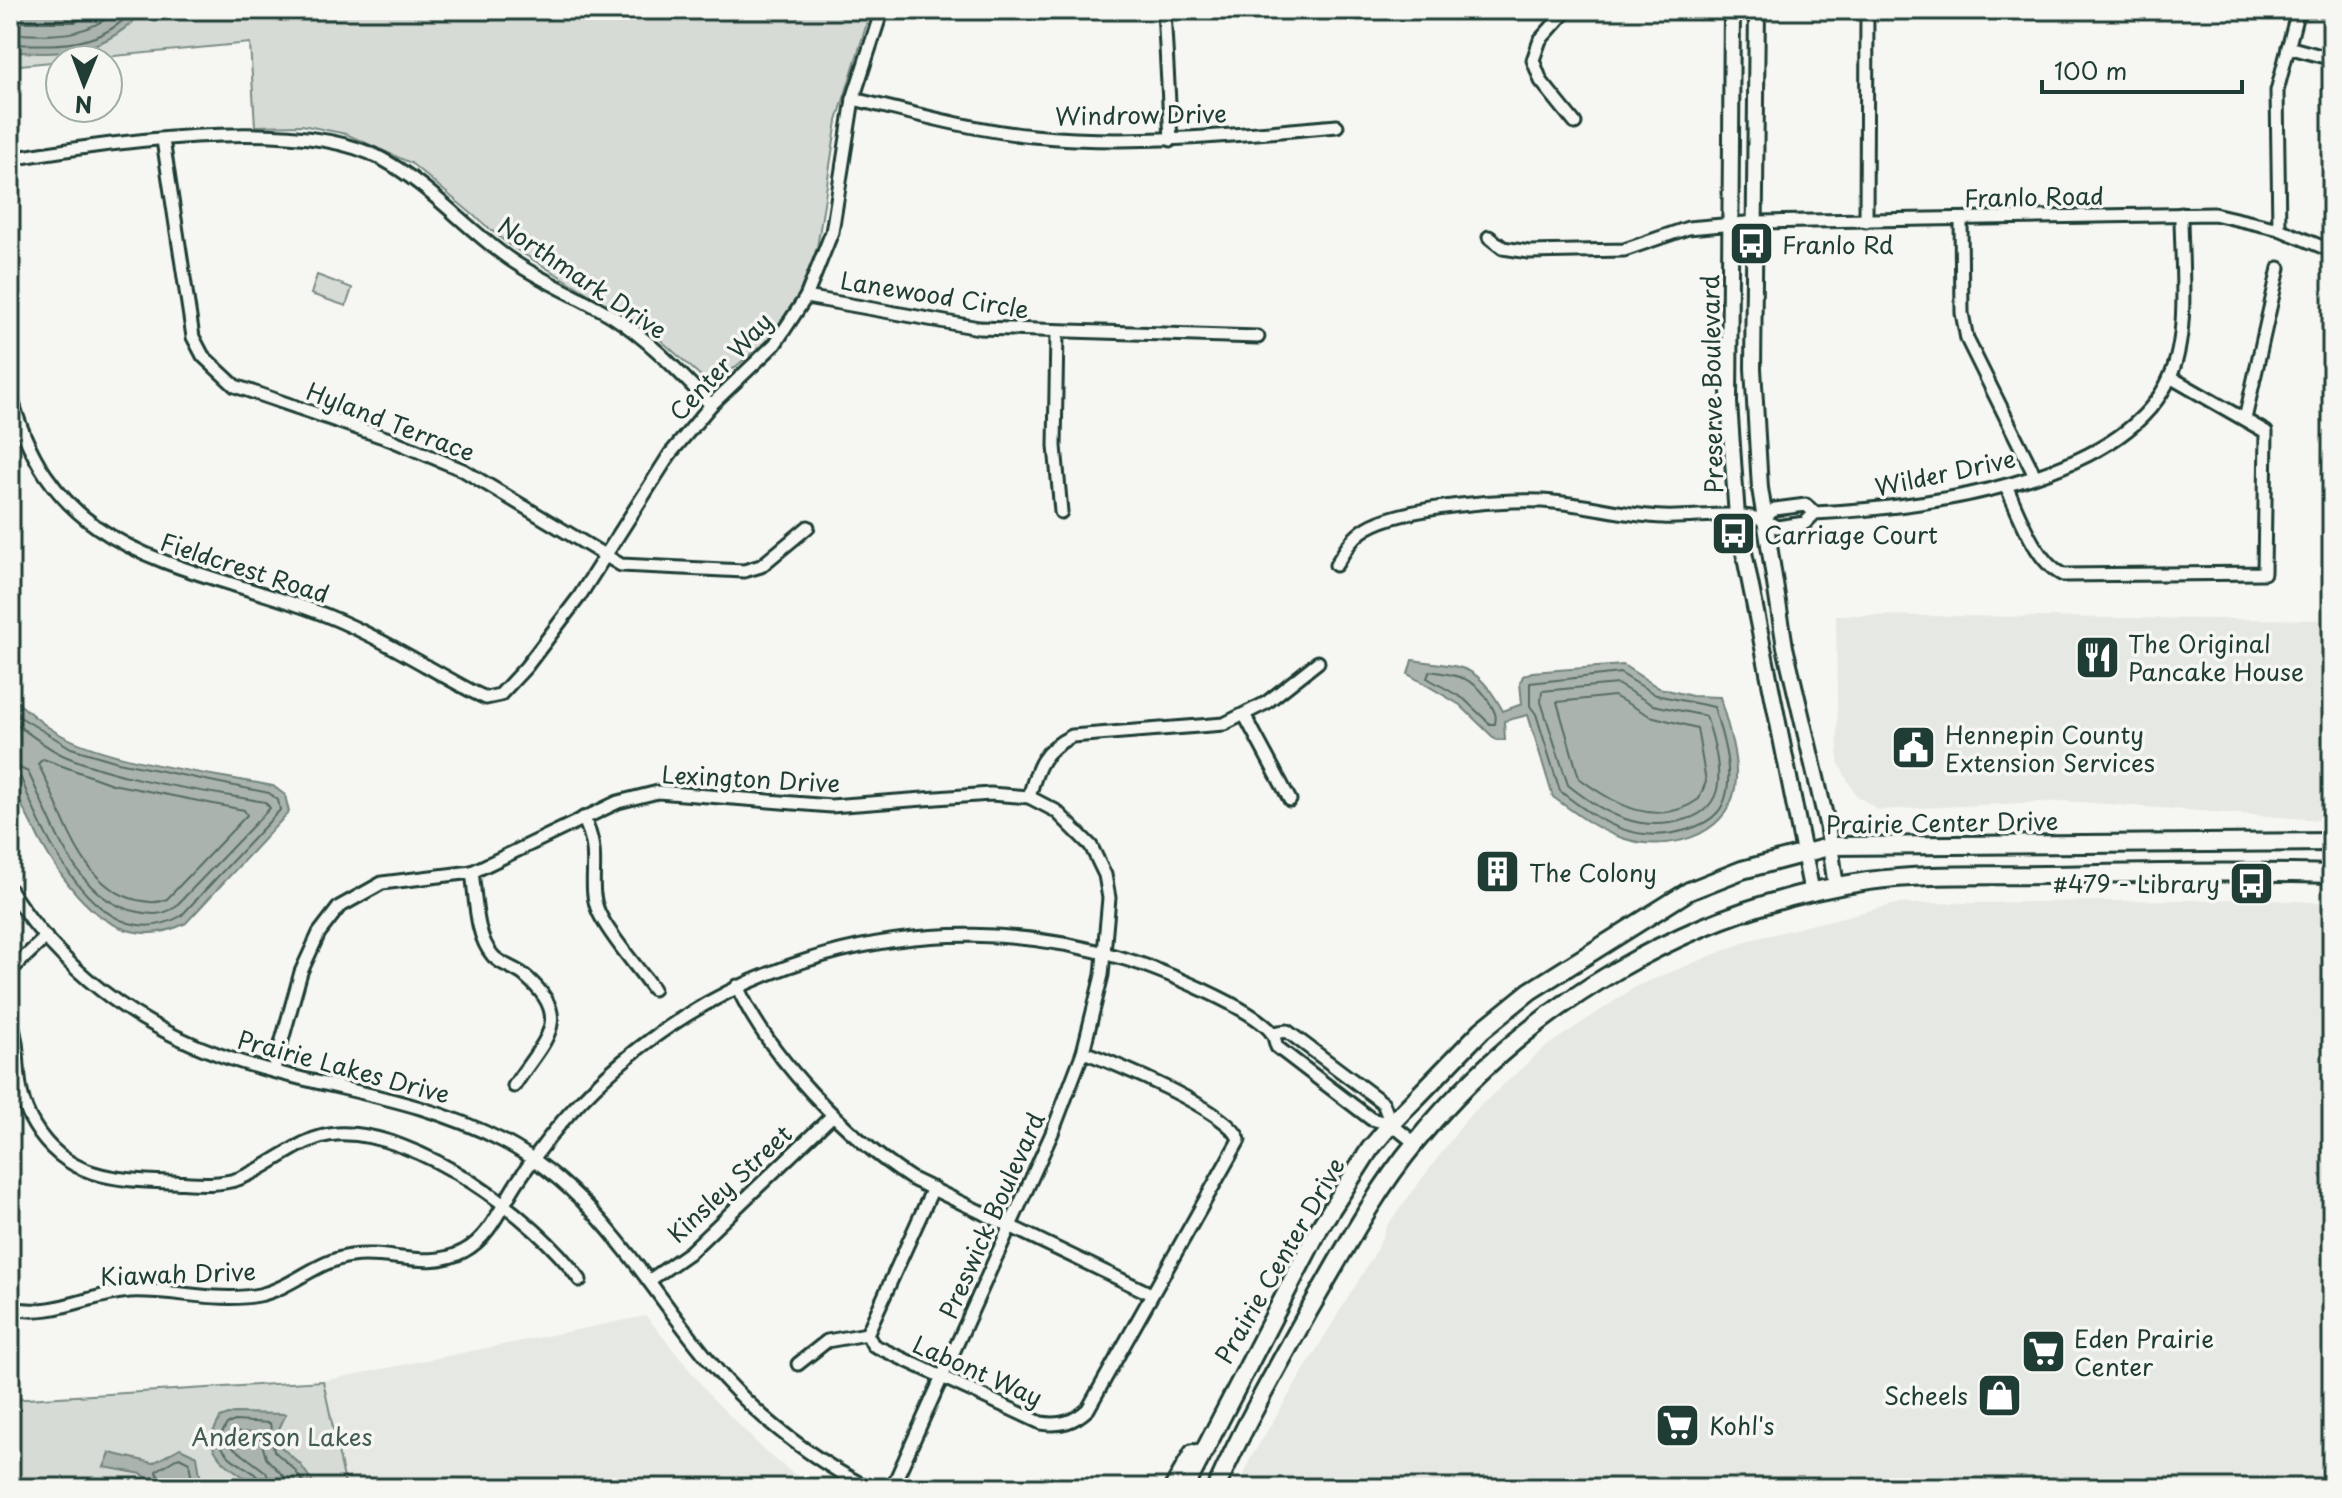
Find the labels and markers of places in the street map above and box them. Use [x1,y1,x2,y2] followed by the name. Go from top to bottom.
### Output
[1727,220,1775,268] bus stop icon: Franlo Rd
[1782,226,1894,262] place label: Franlo Rd
[1709,510,1757,558] bus stop icon: Carriage Court
[1764,516,1938,552] place label: Carriage Court
[2128,625,2304,689] place label: The Original Pancake House
[2073,633,2121,681] restaurant icon: The Original Pancake House
[1945,716,2155,780] place label: Hennepin County Extension Services
[1890,724,1938,772] public building icon: Hennepin County Extension Services
[1474,848,1522,896] building icon: The Colony
[1529,854,1657,890] place label: The Colony
[2227,859,2275,907] bus stop icon: #479 - Library
[2053,865,2220,901] place label: #479 - Library
[2074,1320,2214,1384] place label: Eden Prairie Center
[2019,1328,2067,1376] supermarket icon: Eden Prairie Center
[1975,1371,2023,1419] shop icon: Scheels
[1884,1377,1968,1413] place label: Scheels
[1654,1401,1702,1449] supermarket icon: Kohl's
[1709,1407,1774,1443] place label: Kohl's

